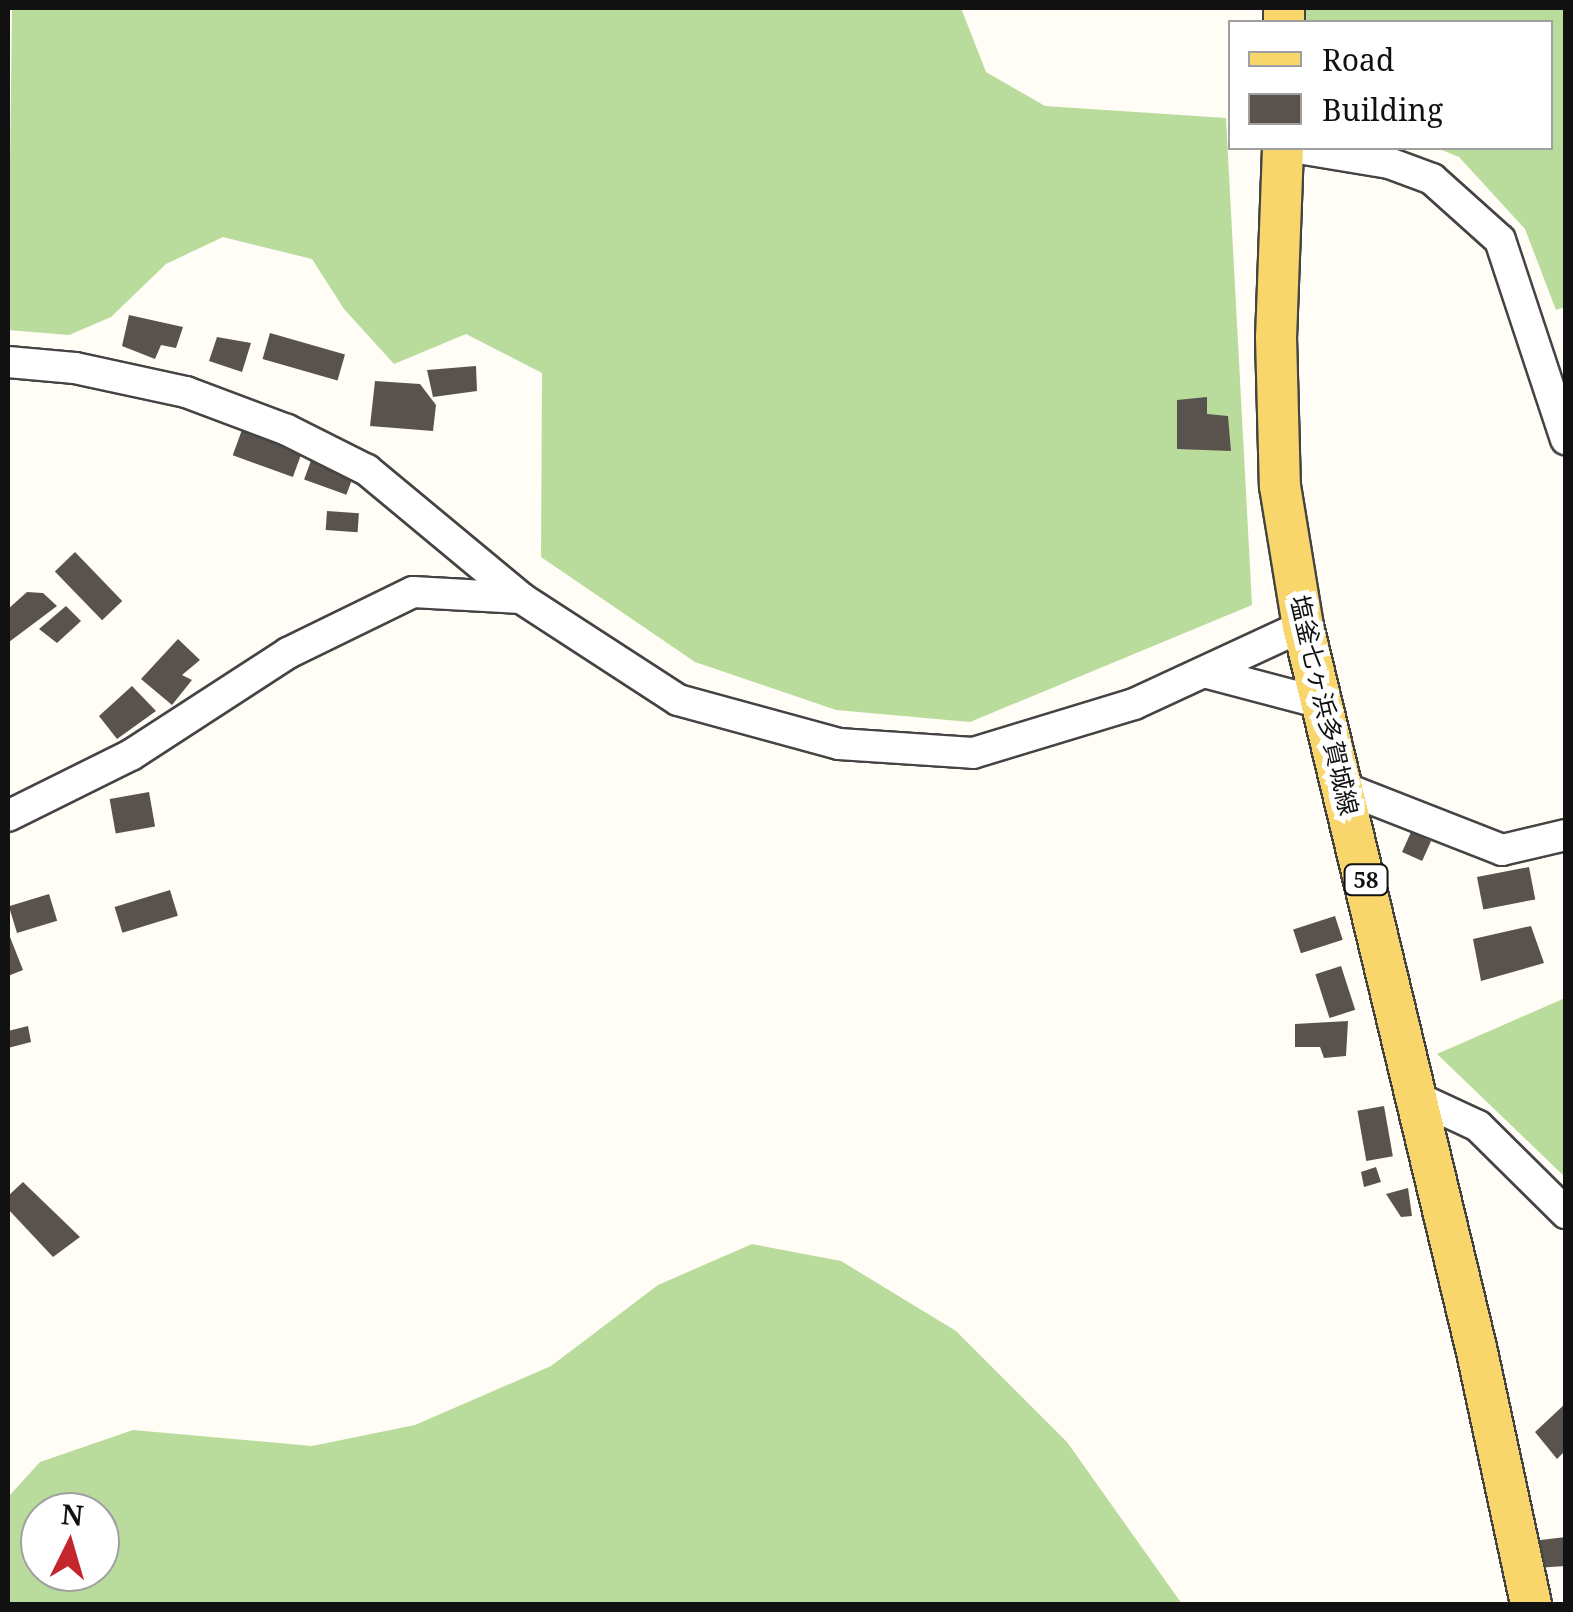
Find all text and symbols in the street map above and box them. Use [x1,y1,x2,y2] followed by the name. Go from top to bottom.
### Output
[1228,20,1553,150] legend
[1322,39,1394,80] text: Road
[1322,89,1443,130] text: Building
[1285,592,1365,818] street label: 塩釜七ヶ浜多賀城線
[1344,863,1388,897] road number: 58
[20,1492,120,1592] north arrow
[60,1494,85,1534] text: N

